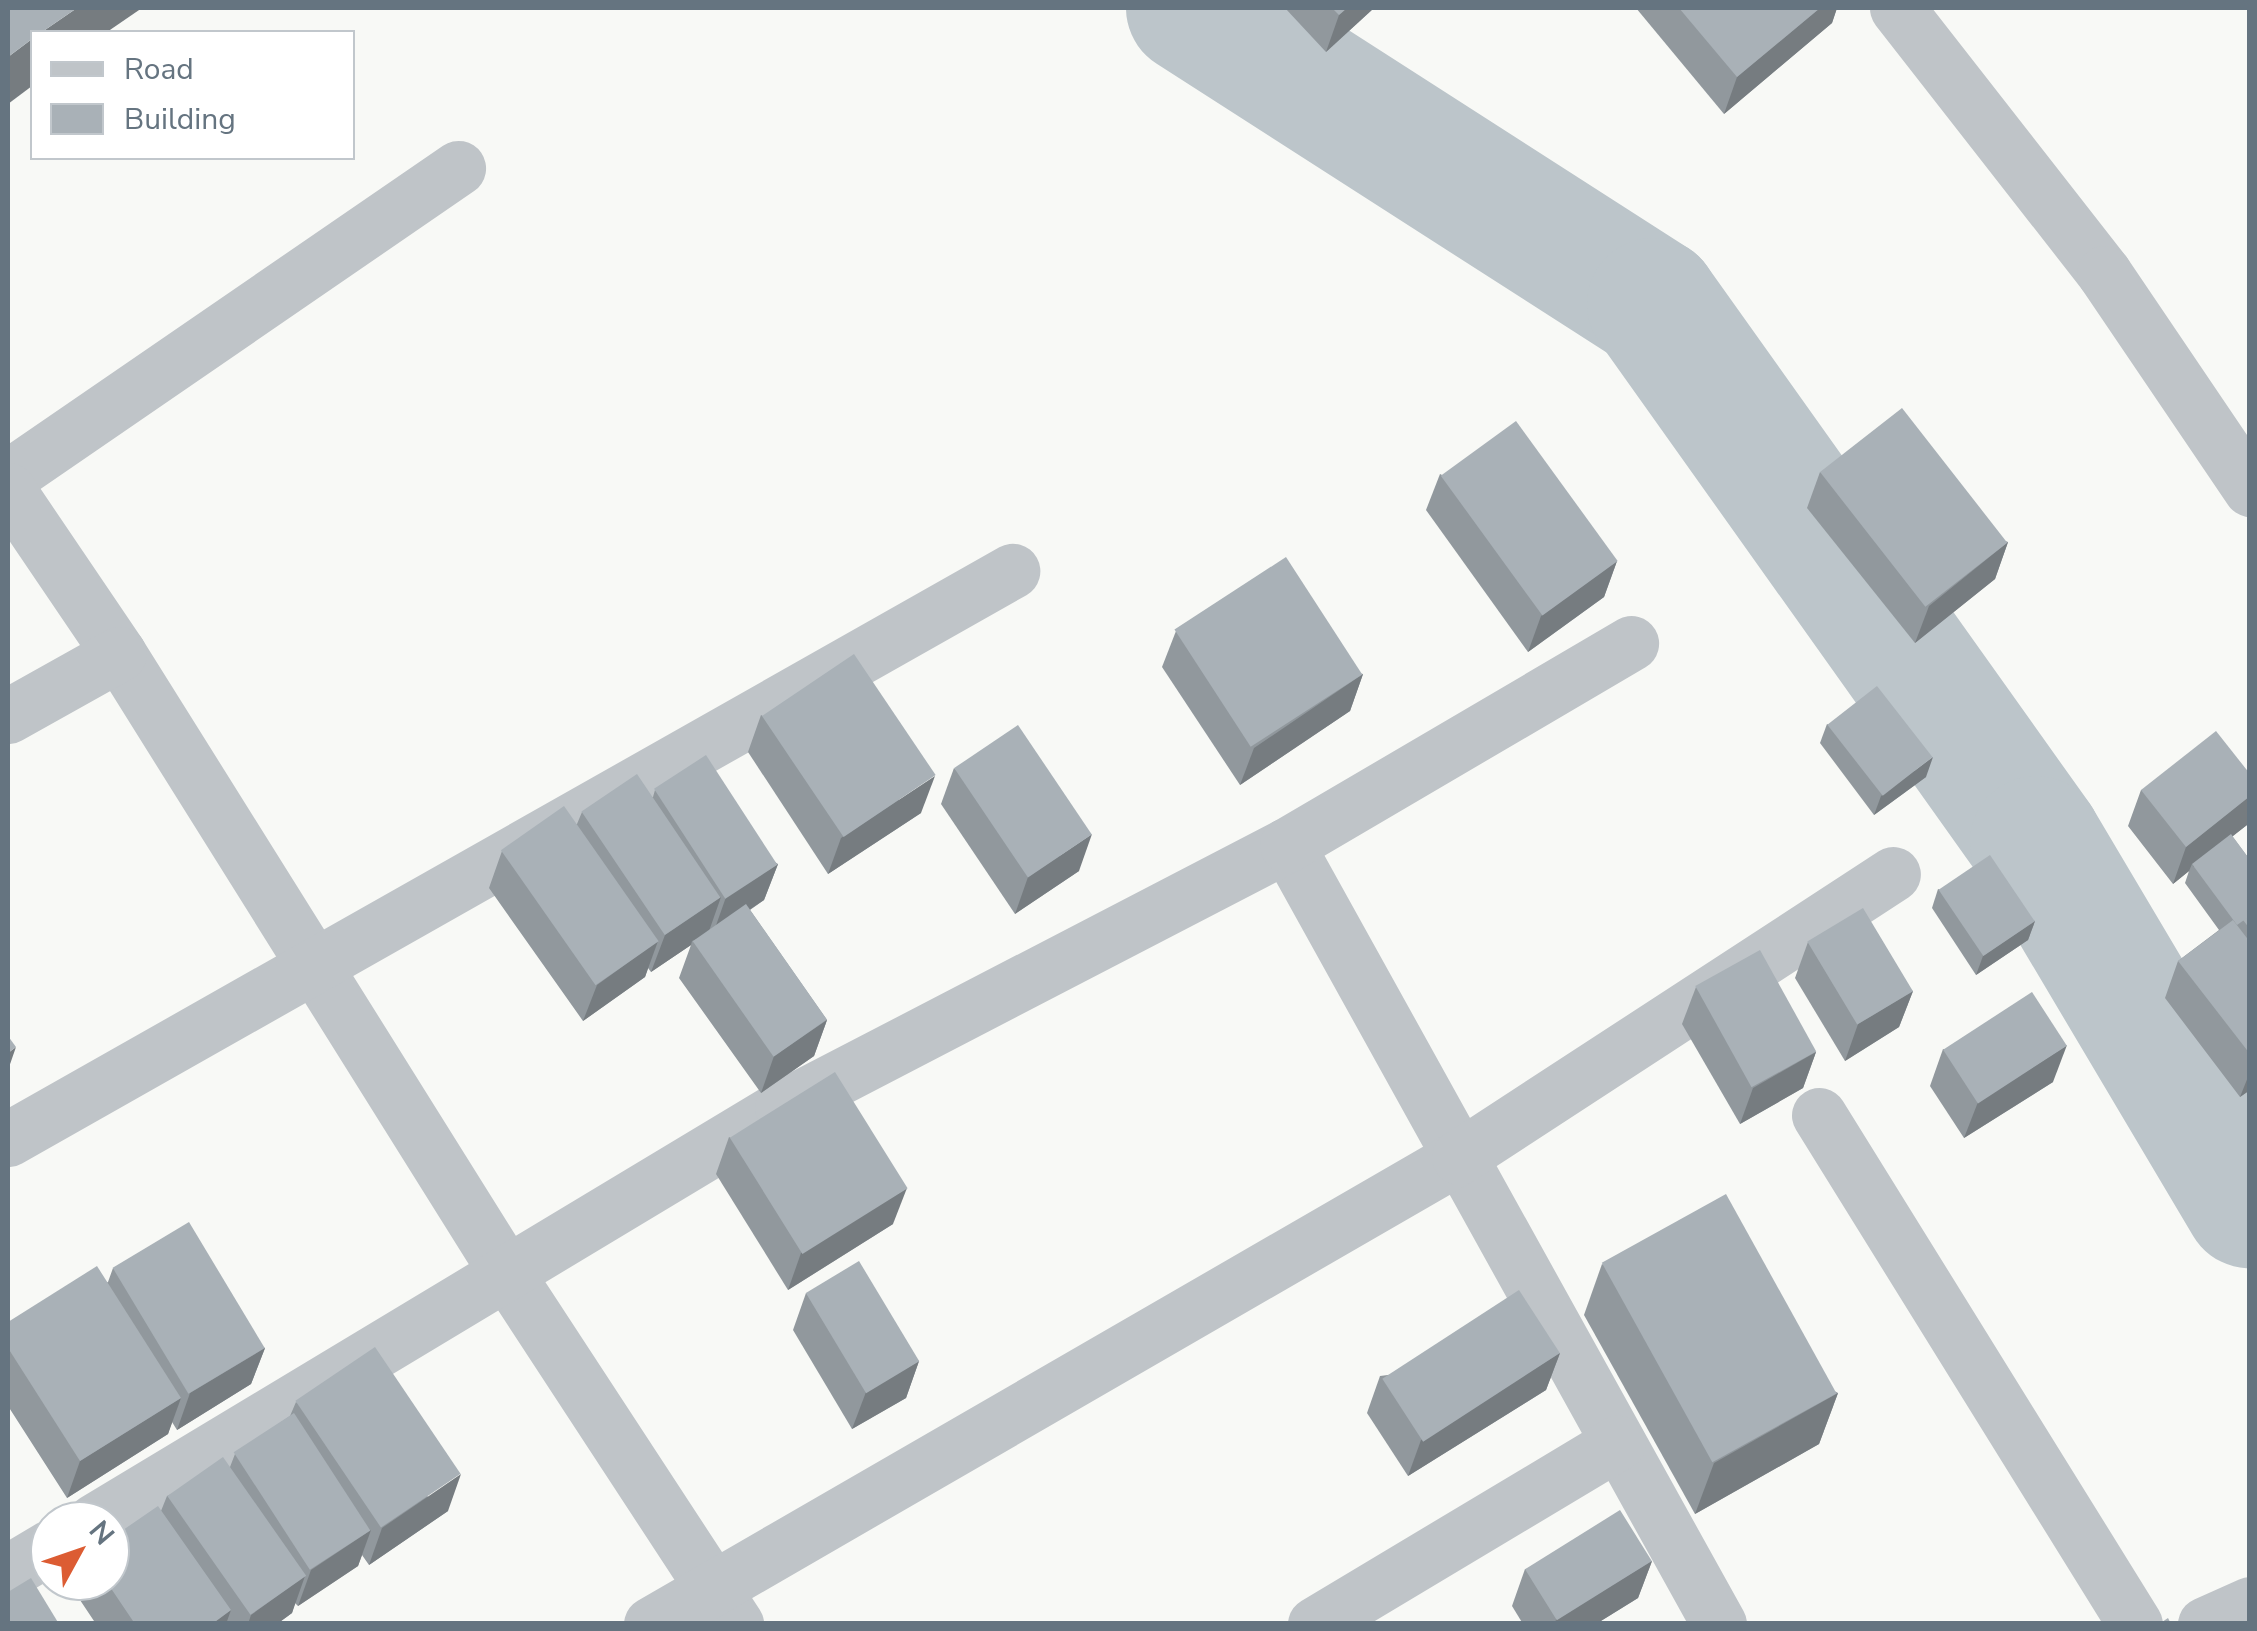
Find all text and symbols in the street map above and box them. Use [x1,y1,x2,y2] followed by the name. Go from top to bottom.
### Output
[30,30,355,160] legend
[124,49,194,90] text: Road
[124,99,236,140] text: Building
[30,1501,130,1601] north arrow
[80,1513,123,1553] text: N

